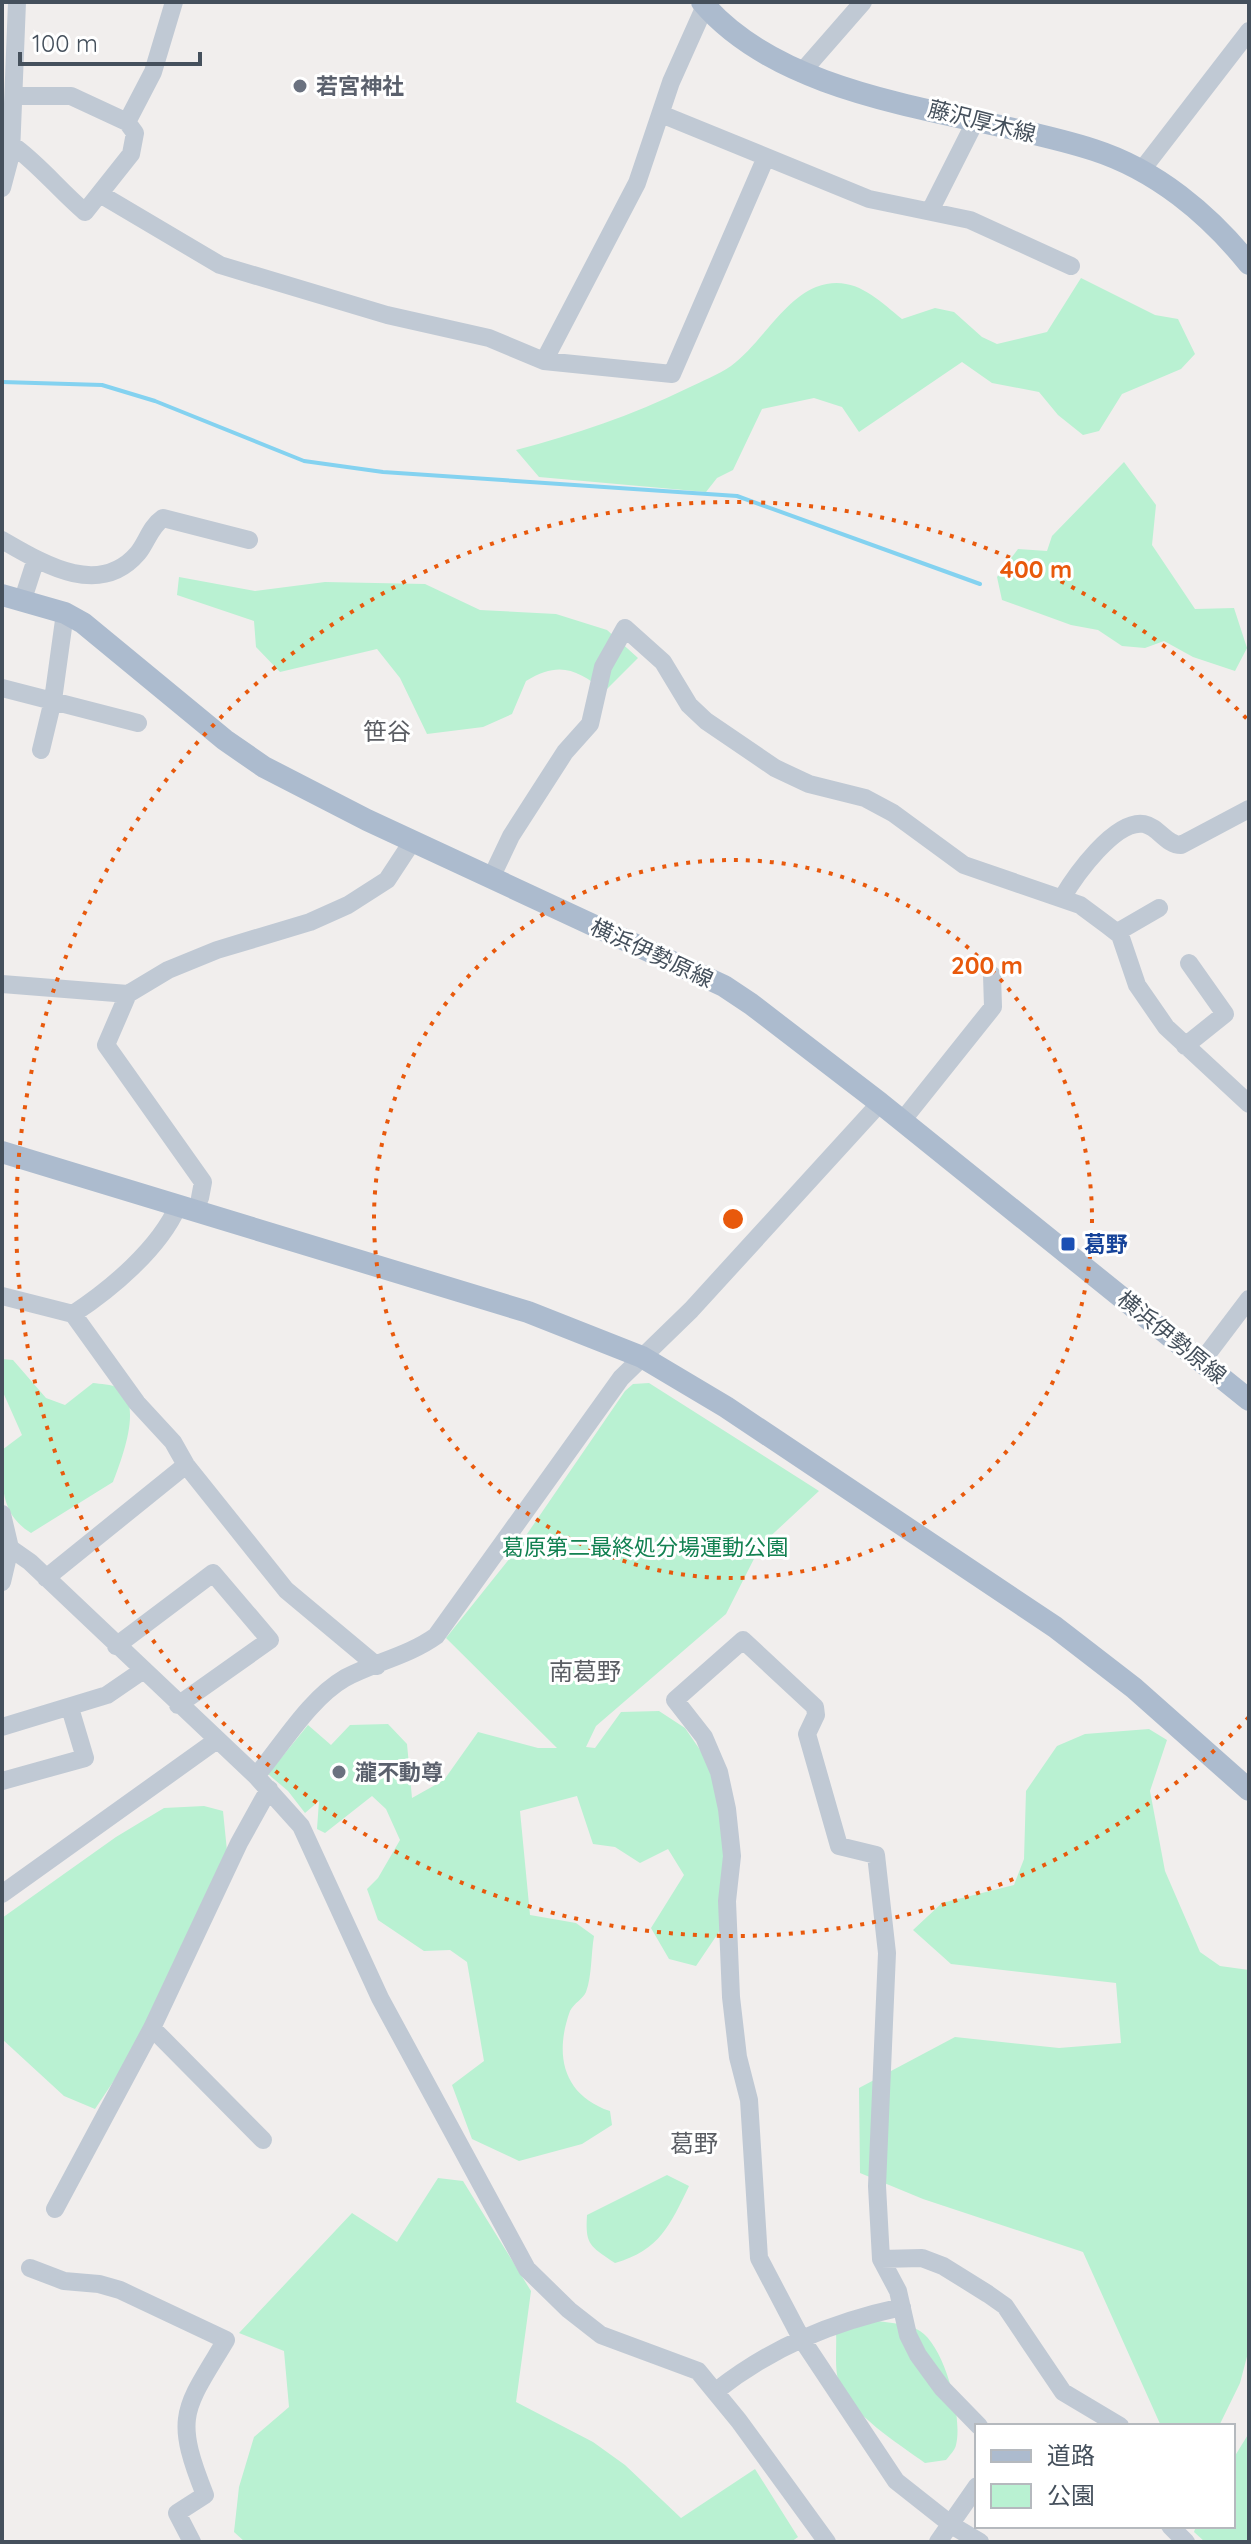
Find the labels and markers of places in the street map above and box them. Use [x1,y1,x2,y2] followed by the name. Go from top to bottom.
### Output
[316,72,404,100] place label: 若宮神社
[291,77,309,95] marker: 若宮神社
[719,1205,747,1233] centre of rings
[1084,1230,1128,1258] place label: 葛野
[1059,1235,1077,1253] marker: 葛野
[355,1758,443,1786] place label: 瀧不動尊
[330,1763,348,1781] marker: 瀧不動尊

